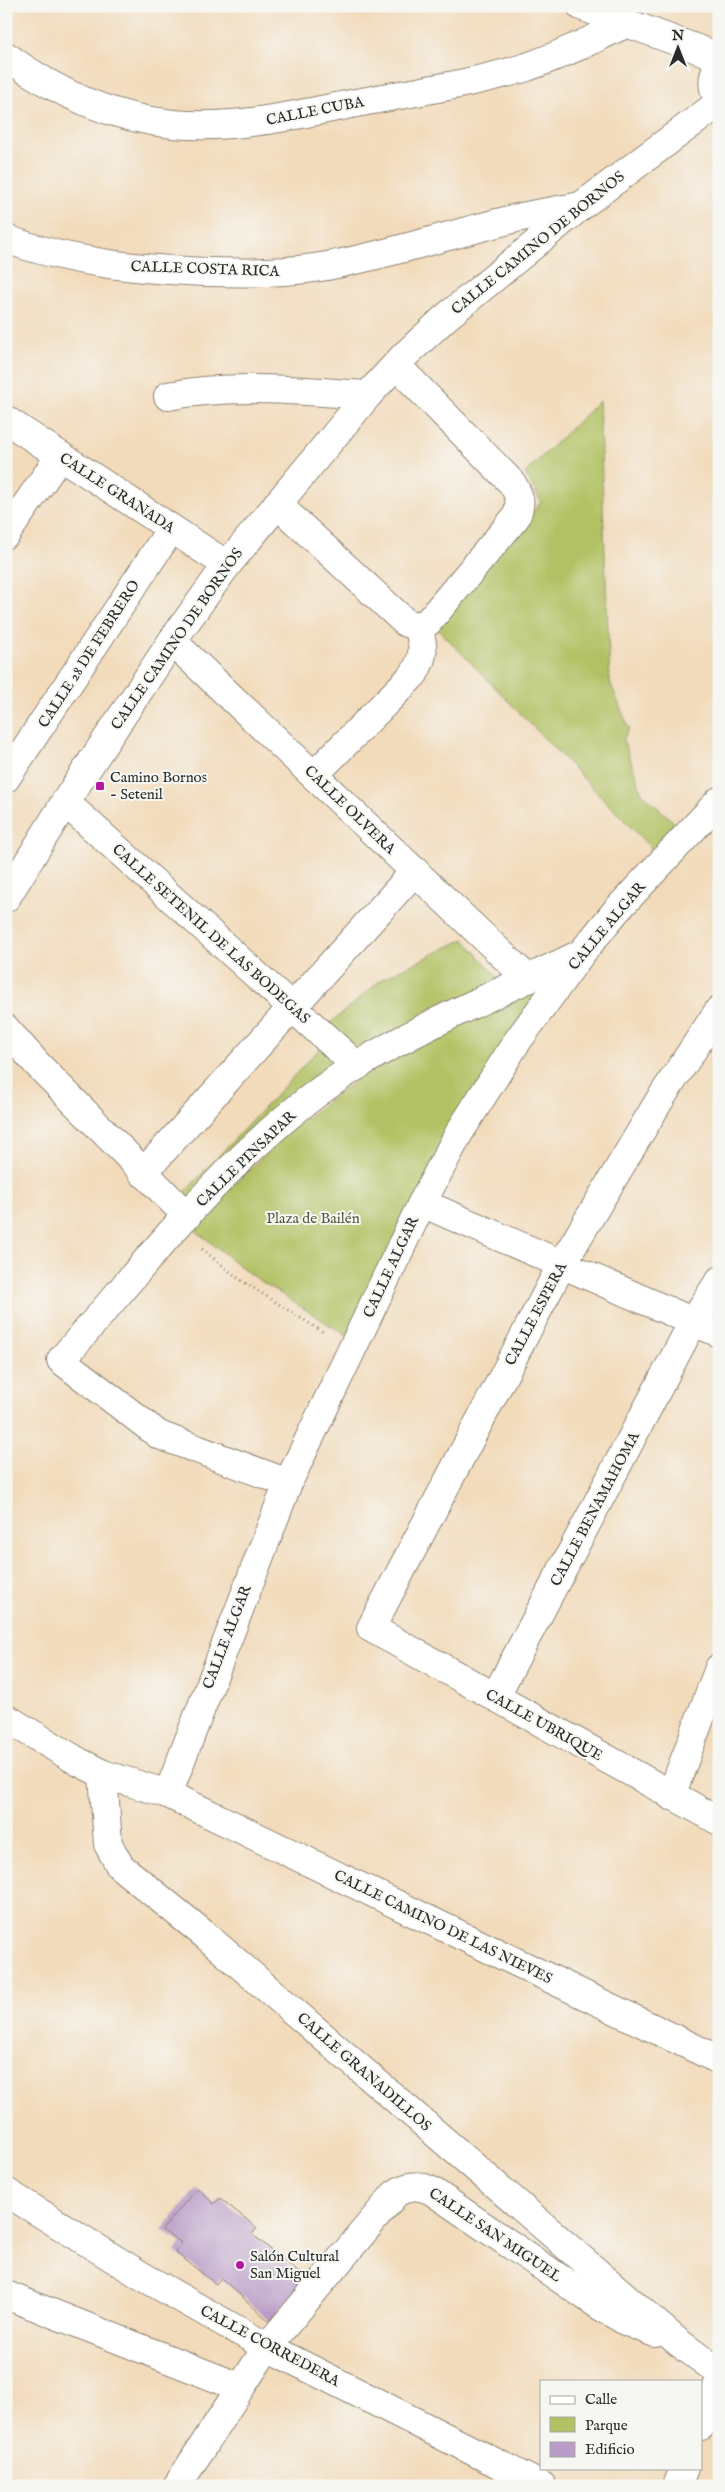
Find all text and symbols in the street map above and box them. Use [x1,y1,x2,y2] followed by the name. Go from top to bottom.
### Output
[652,22,702,72] north arrow
[671,27,684,45] text: N
[264,92,366,130] street label: CALLE CUBA
[447,167,629,319] street label: CALLE CAMINO DE BORNOS
[130,257,281,281] street label: CALLE COSTA RICA
[56,449,179,538] street label: CALLE GRANADA
[107,544,247,734] street label: CALLE CAMINO DE BORNOS
[34,576,144,732] street label: CALLE 28 DE FEBRERO
[300,761,400,859] street label: CALLE OLVERA
[110,768,207,804] place label: Camino Bornos - Setenil
[94,780,106,792] marker: Camino Bornos - Setenil
[108,840,314,1028] street label: CALLE SETENIL DE LAS BODEGAS
[564,877,650,974] street label: CALLE ALGAR
[192,1106,300,1211] street label: CALLE PINSAPAR
[266,1209,360,1228] park label: Plaza de Bailén
[359,1213,423,1321] street label: CALLE ALGAR
[501,1258,572,1369] street label: CALLE ESPERA
[546,1428,644,1590] street label: CALLE BENAMAHOMA
[198,1582,256,1692] street label: CALLE ALGAR
[482,1685,606,1765] street label: CALLE UBRIQUE
[331,1866,555,1988] street label: CALLE CAMINO DE LAS NIEVES
[293,2009,435,2135] street label: CALLE GRANADILLOS
[425,2184,565,2287] street label: CALLE SAN MIGUEL
[250,2247,340,2283] place label: Salón Cultural San Miguel
[234,2259,246,2271] marker: Salón Cultural San Miguel
[197,2301,344,2391] street label: CALLE CORREDERA
[540,2380,702,2470] legend
[585,2390,617,2409] text: Calle
[585,2416,628,2435] text: Parque
[585,2440,635,2459] text: Edificio

